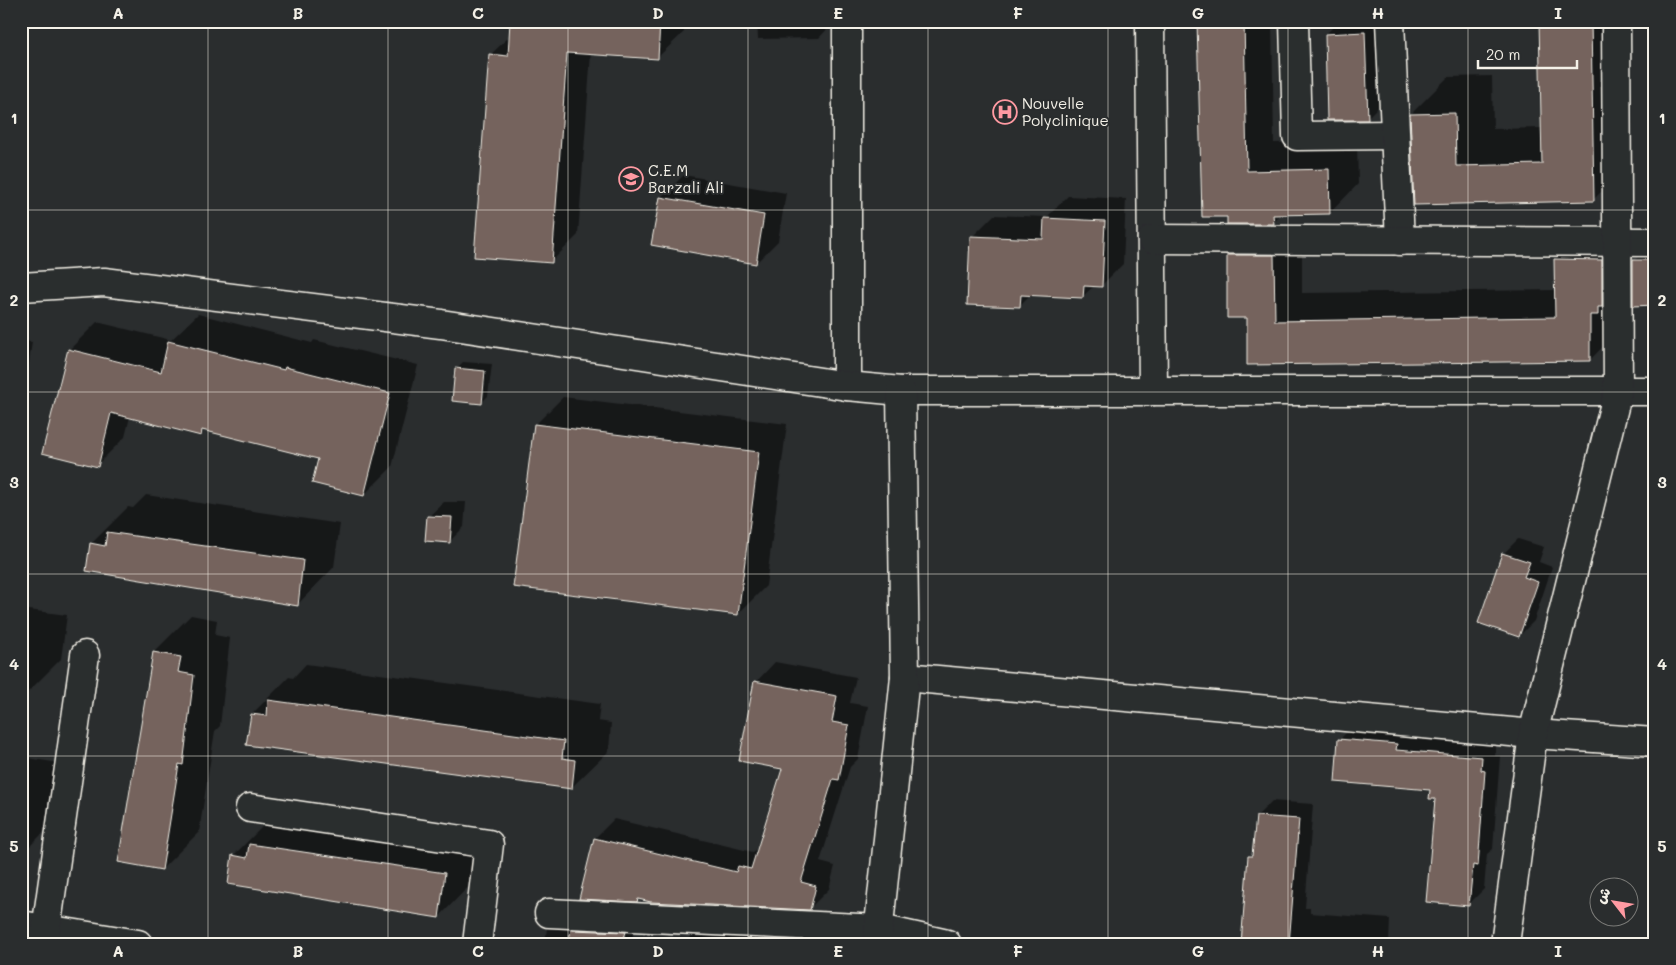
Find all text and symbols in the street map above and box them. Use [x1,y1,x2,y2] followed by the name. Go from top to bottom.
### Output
[112,2,124,23] text: A
[293,2,303,23] text: B
[472,2,484,23] text: C
[652,2,664,23] text: D
[833,2,843,23] text: E
[1013,2,1023,23] text: F
[1192,2,1204,23] text: G
[1372,2,1384,23] text: H
[1554,2,1562,23] text: I
[1478,38,1577,70] scale bar
[1486,44,1520,64] text: 20 m
[1022,93,1109,130] place label: Nouvelle Polyclinique
[992,99,1018,125] hospital icon: Nouvelle Polyclinique
[10,107,18,128] text: 1
[1658,107,1666,128] text: 1
[648,160,724,197] place label: C.E.M Barzali Ali
[618,166,644,192] school or university icon: C.E.M Barzali Ali
[10,289,19,310] text: 2
[1658,289,1667,310] text: 2
[9,471,19,492] text: 3
[1657,471,1667,492] text: 3
[9,653,19,674] text: 4
[1657,653,1667,674] text: 4
[9,835,19,856] text: 5
[1657,835,1667,856] text: 5
[1588,878,1638,928] north arrow
[1590,884,1615,907] text: ش
[112,940,124,961] text: A
[293,940,303,961] text: B
[472,940,484,961] text: C
[652,940,664,961] text: D
[833,940,843,961] text: E
[1013,940,1023,961] text: F
[1192,940,1204,961] text: G
[1372,940,1384,961] text: H
[1554,940,1562,961] text: I

